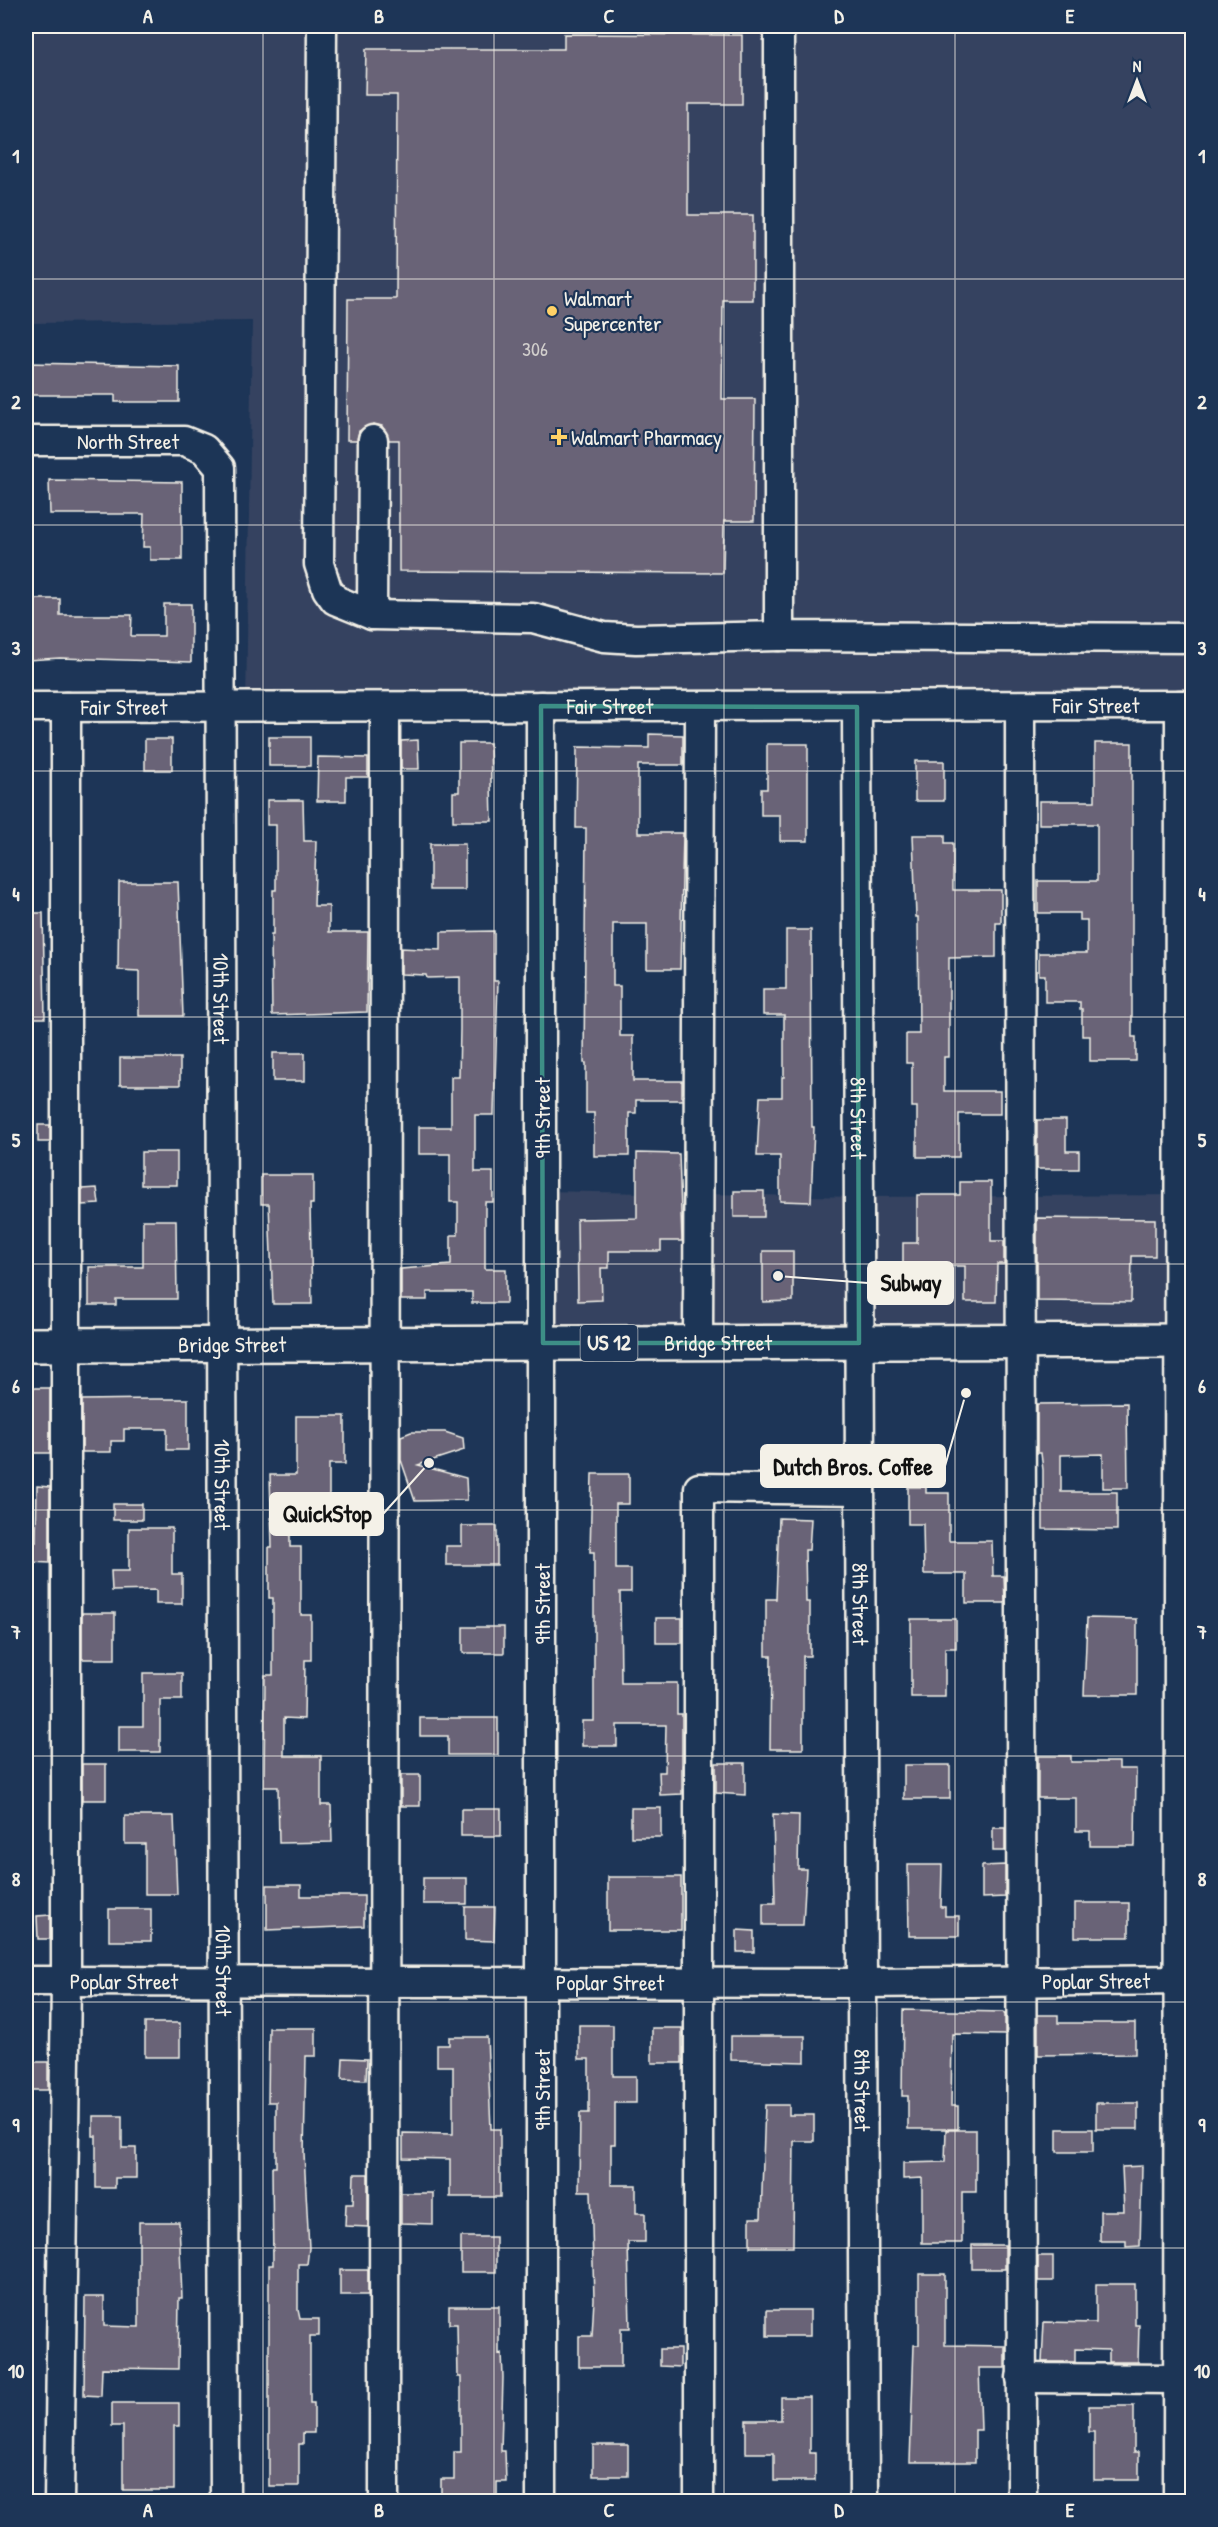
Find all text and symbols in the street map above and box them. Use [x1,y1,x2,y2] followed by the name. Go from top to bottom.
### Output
[143,2,153,29] text: A
[374,2,384,29] text: B
[604,2,615,29] text: C
[834,2,844,29] text: D
[1066,2,1075,29] text: E
[1107,51,1167,111] north arrow
[1133,55,1142,77] text: N
[12,142,20,169] text: 1
[1198,142,1206,169] text: 1
[564,283,662,338] place label: Walmart Supercenter
[545,304,559,318] marker: Walmart Supercenter
[522,335,548,362] house number: 306
[11,388,21,415] text: 2
[1197,388,1207,415] text: 2
[571,422,722,452] place label: Walmart Pharmacy
[77,426,180,456] street label: North Street
[552,430,566,444] marker: Walmart Pharmacy
[12,634,21,661] text: 3
[1198,634,1207,661] text: 3
[1052,690,1140,720] street label: Fair Street
[566,691,654,721] street label: Fair Street
[80,692,168,722] street label: Fair Street
[12,880,20,907] text: 4
[1198,880,1206,907] text: 4
[206,953,236,1045] street label: 10th Street
[527,1077,557,1159] street label: 9th Street
[843,1077,874,1160] street label: 8th Street
[12,1126,21,1153] text: 5
[1198,1126,1207,1153] text: 5
[868,1262,953,1304] callout: Subway
[880,1266,942,1299] text: Subway
[580,1325,638,1361] road number: US 12
[664,1327,773,1358] street label: Bridge Street
[178,1329,287,1359] street label: Bridge Street
[12,1372,20,1399] text: 6
[1198,1372,1206,1399] text: 6
[207,1439,238,1531] street label: 10th Street
[761,1445,945,1487] callout: Dutch Bros. Coffee
[773,1450,933,1482] text: Dutch Bros. Coffee
[270,1493,383,1535] callout: QuickStop
[282,1497,372,1530] text: QuickStop
[527,1563,557,1645] street label: 9th Street
[845,1563,876,1646] street label: 8th Street
[10,1618,21,1645] text: 7
[1196,1618,1207,1645] text: 7
[12,1865,21,1892] text: 8
[1198,1865,1207,1892] text: 8
[209,1925,239,2017] street label: 10th Street
[1042,1965,1151,1996] street label: Poplar Street
[70,1966,179,1996] street label: Poplar Street
[556,1967,665,1998] street label: Poplar Street
[527,2049,557,2131] street label: 9th Street
[847,2049,878,2132] street label: 8th Street
[12,2111,20,2138] text: 9
[1198,2111,1206,2138] text: 9
[8,2357,24,2384] text: 10
[1194,2357,1210,2384] text: 10
[143,2496,153,2523] text: A
[374,2496,384,2523] text: B
[604,2496,615,2523] text: C
[834,2496,844,2523] text: D
[1066,2496,1075,2523] text: E

